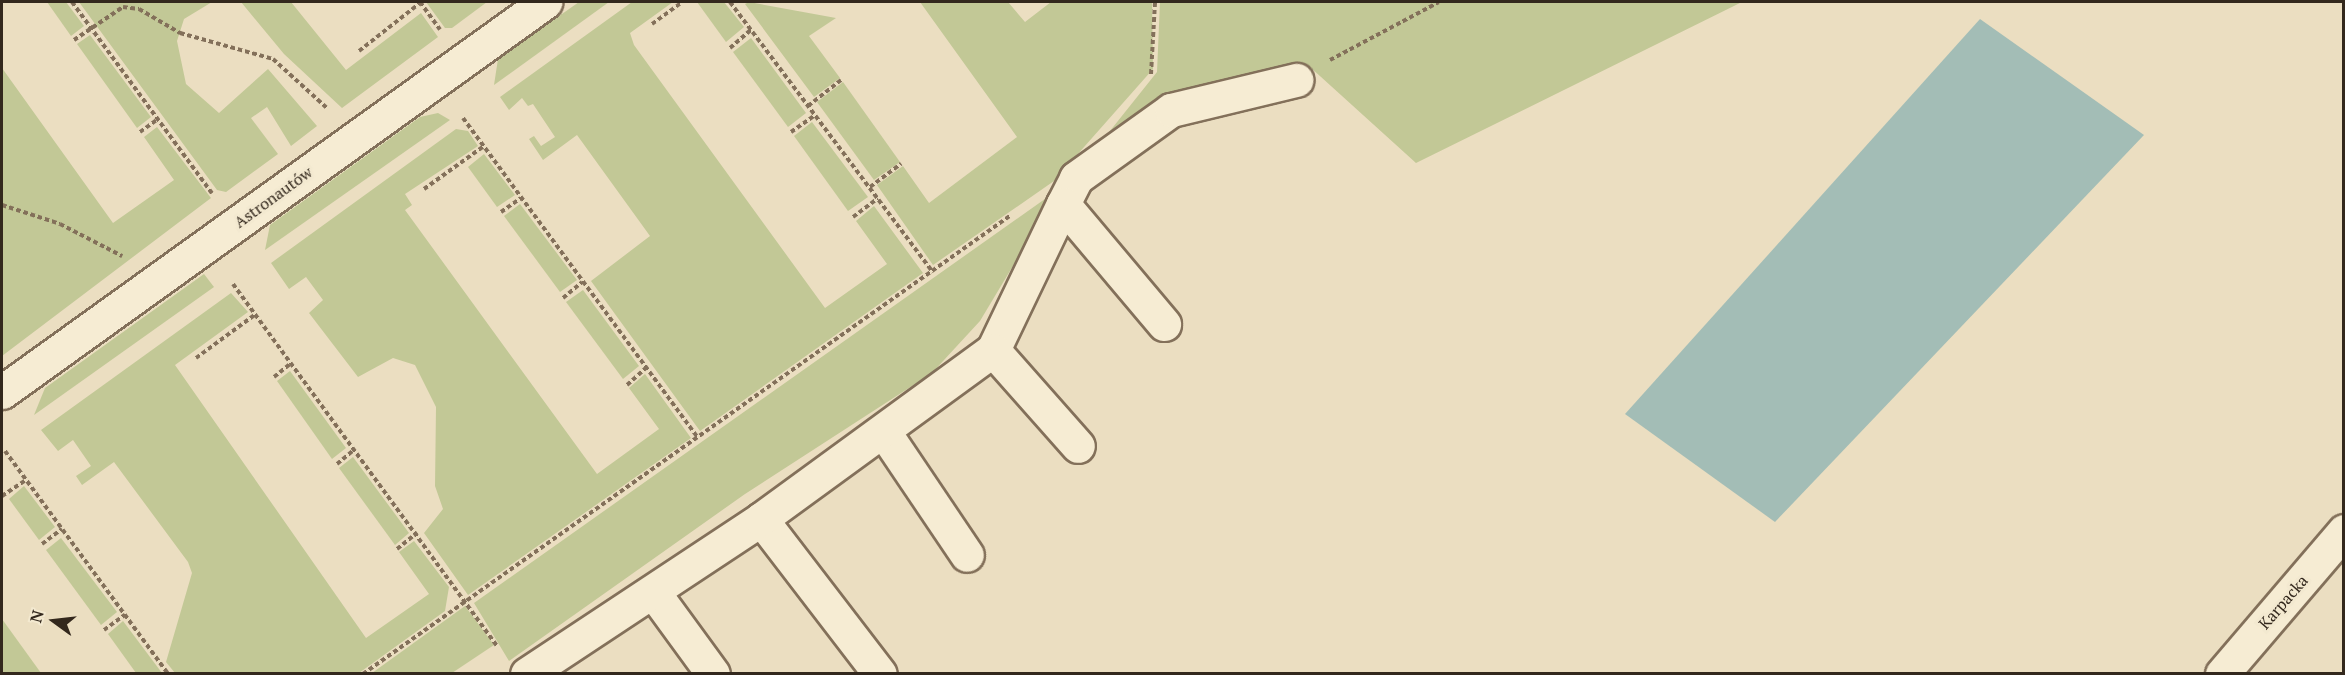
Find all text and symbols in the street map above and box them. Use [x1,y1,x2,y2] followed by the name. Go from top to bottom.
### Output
[230,162,316,232] street label: Astronautów
[2254,571,2312,633] street label: Karpacka
[24,591,84,651] north arrow
[24,608,49,625] text: N

